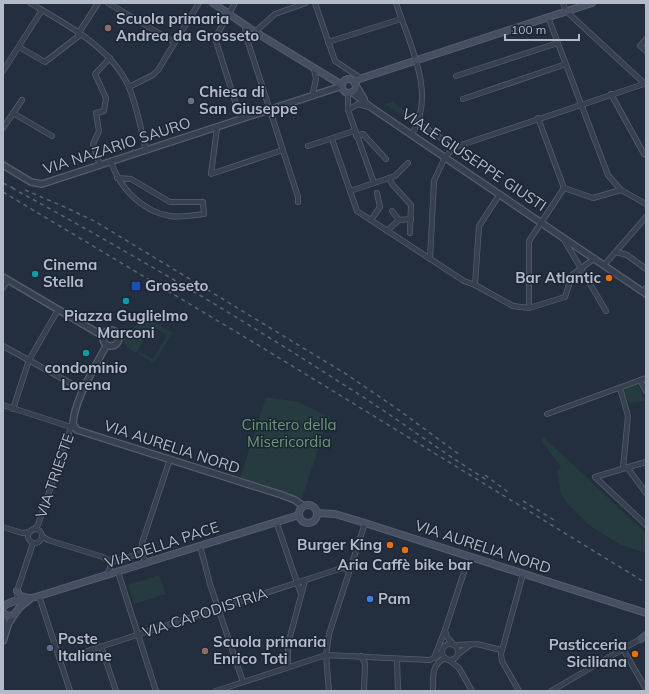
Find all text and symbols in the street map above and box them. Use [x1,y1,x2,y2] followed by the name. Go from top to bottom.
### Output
[116,9,259,45] place label: Scuola primaria Andrea da Grosseto
[505,16,579,42] scale bar
[511,22,546,37] text: 100 m
[103,23,113,33] marker: Scuola primaria Andrea da Grosseto
[199,82,298,118] place label: Chiesa di San Giuseppe
[186,96,196,106] marker: Chiesa di San Giuseppe
[398,104,550,215] street label: VIALE GIUSEPPE GIUSTI
[41,113,193,178] street label: VIA NAZARIO SAURO
[43,255,97,291] place label: Cinema Stella
[515,268,601,287] place label: Bar Atlantic
[30,269,40,279] marker: Cinema Stella
[604,273,614,283] marker: Bar Atlantic
[145,276,209,295] place label: Grosseto
[130,280,142,292] marker: Grosseto
[121,296,131,306] marker: Piazza Guglielmo Marconi
[64,306,188,342] place label: Piazza Guglielmo Marconi
[81,348,91,358] marker: condominio Lorena
[45,358,127,394] place label: condominio Lorena
[241,415,337,451] park label: Cimitero della Misericordia
[102,416,243,477] street label: VIA AURELIA NORD
[31,431,78,521] street label: VIA TRIESTE
[413,516,554,577] street label: VIA AURELIA NORD
[102,517,222,572] street label: VIA DELLA PACE
[297,535,382,554] place label: Burger King
[385,540,395,550] marker: Burger King
[400,545,410,555] marker: Aria Caffè bike bar
[338,555,472,574] place label: Aria Caffè bike bar
[140,583,270,642] street label: VIA CAPODISTRIA
[378,589,410,608] place label: Pam
[365,594,375,604] marker: Pam
[58,629,112,665] place label: Poste Italiane
[213,632,326,668] place label: Scuola primaria Enrico Toti
[549,635,627,671] place label: Pasticceria Siciliana
[45,643,55,653] marker: Poste Italiane
[200,646,210,656] marker: Scuola primaria Enrico Toti
[630,649,640,659] marker: Pasticceria Siciliana

